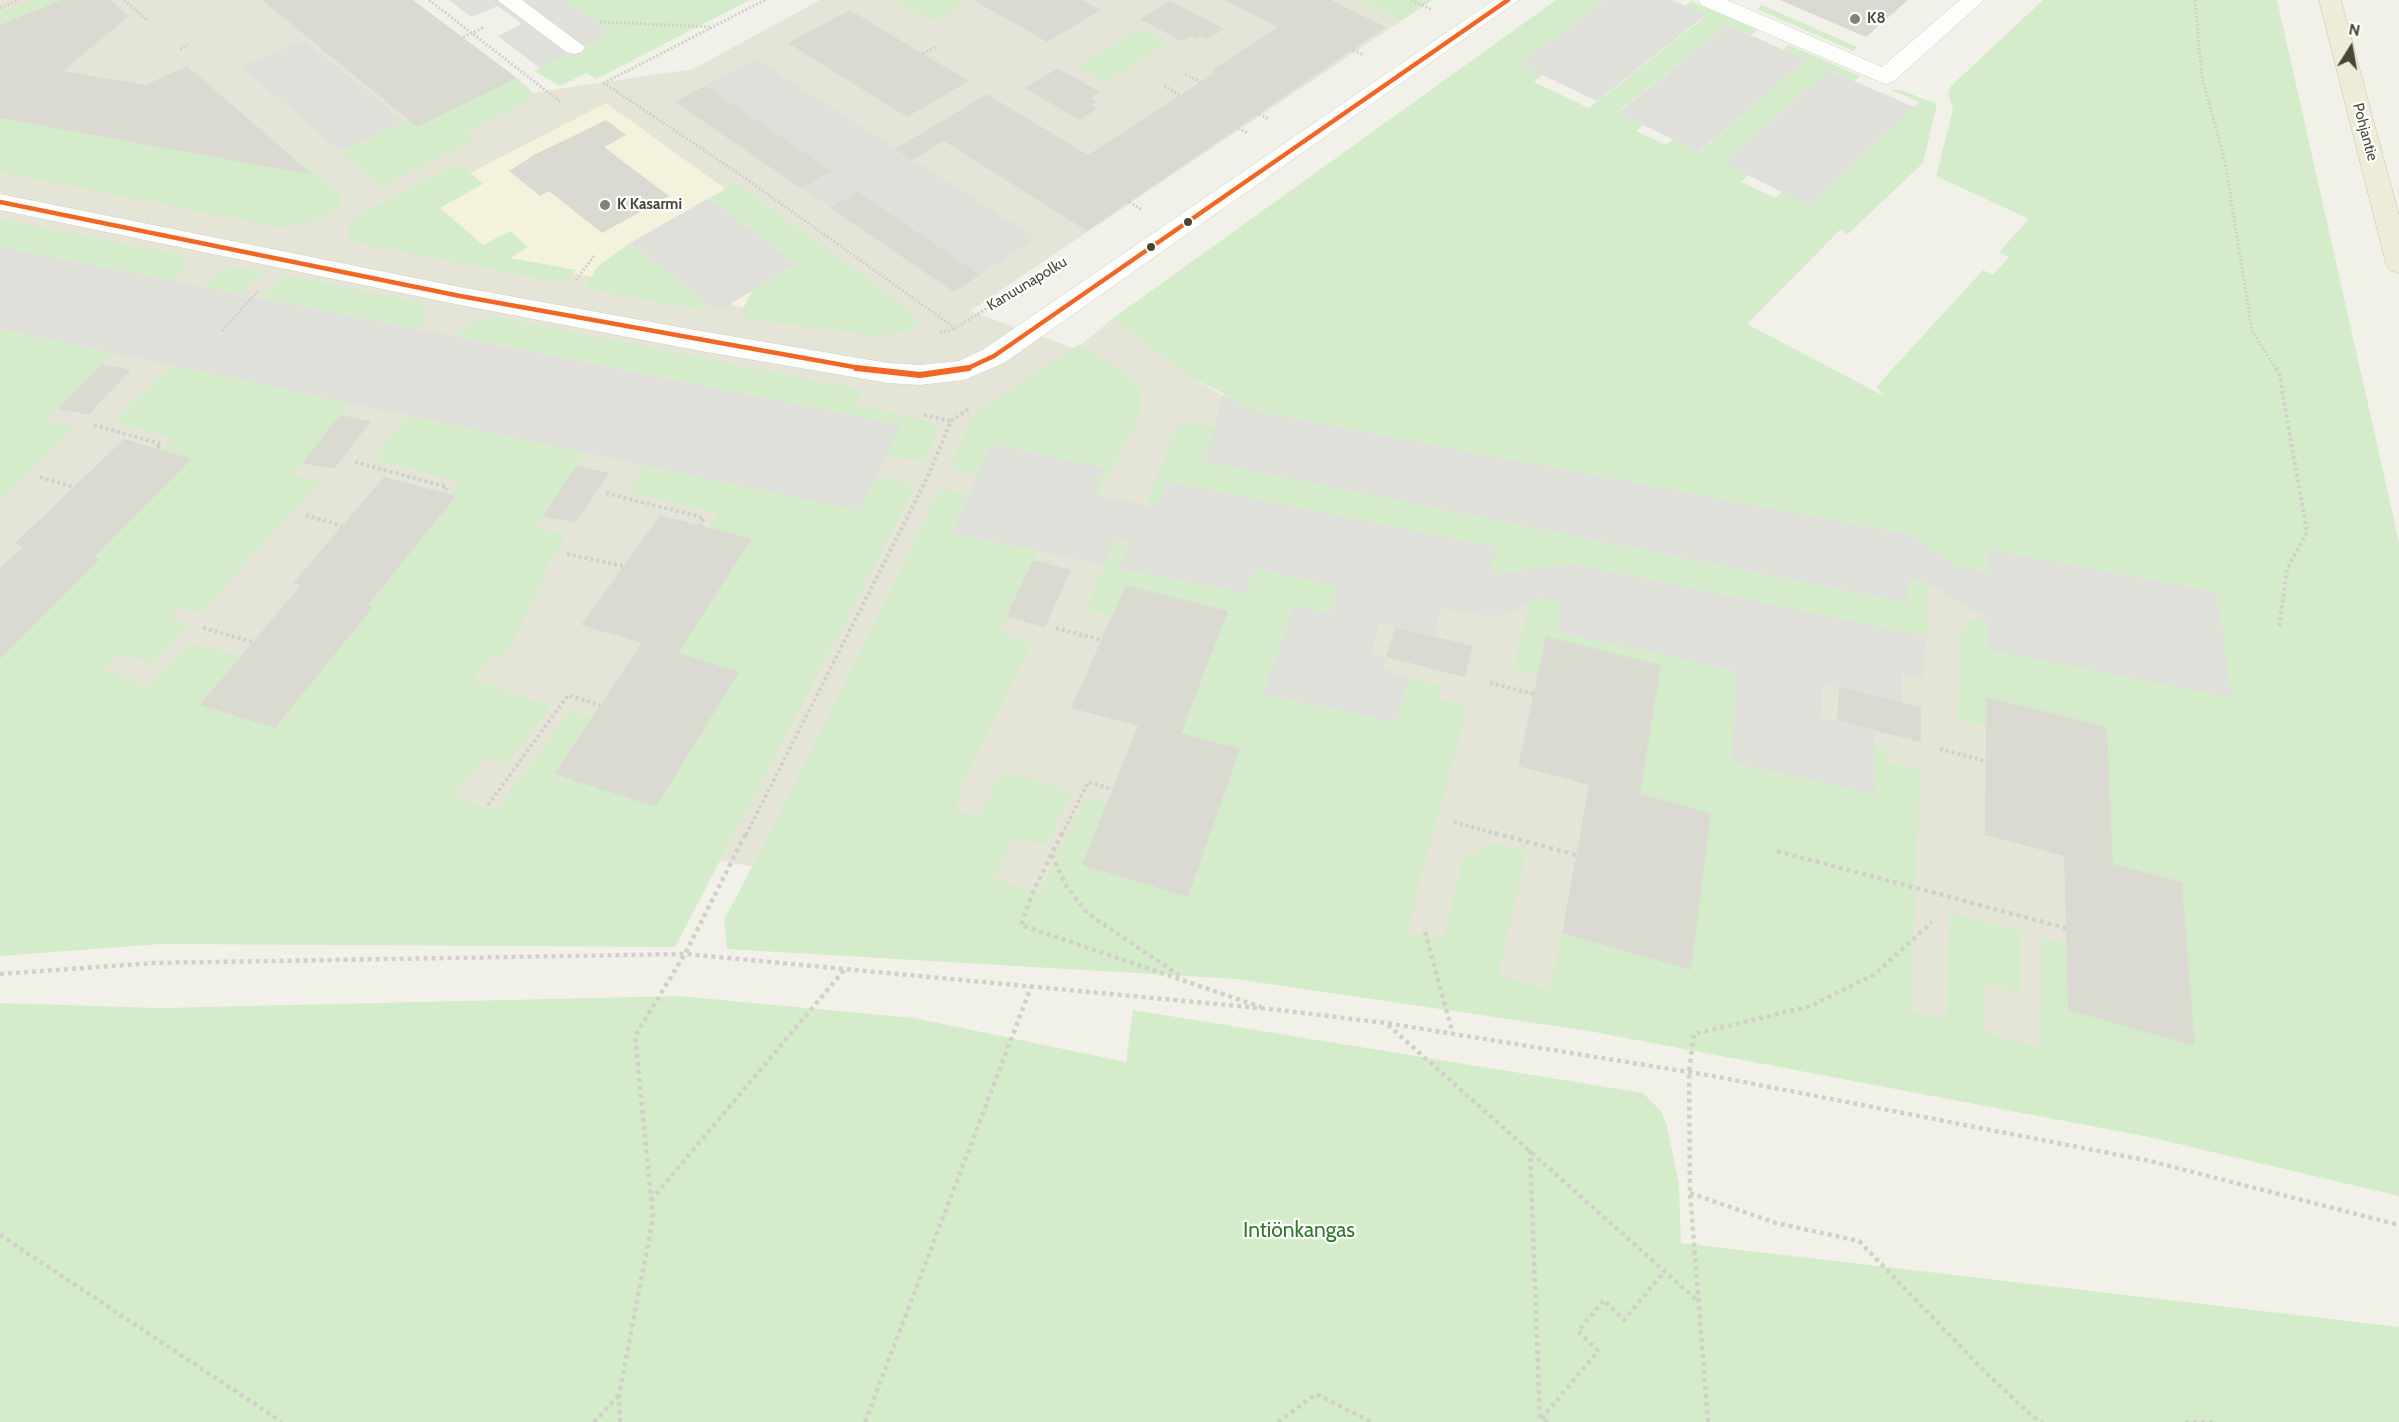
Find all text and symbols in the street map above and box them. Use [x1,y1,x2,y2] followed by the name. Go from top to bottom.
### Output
[1867,10,1885,28] place label: K8
[1848,12,1862,26] marker: K8
[2321,18,2381,78] north arrow
[2347,19,2362,40] text: N
[2349,101,2381,163] street label: Pohjantie
[617,196,682,214] place label: K Kasarmi
[598,198,612,212] marker: K Kasarmi
[1182,216,1194,228] unlabelled marker
[1145,241,1157,253] unlabelled marker
[984,253,1070,315] street label: Kanuunapolku
[1243,1218,1355,1244] park label: Intiönkangas

